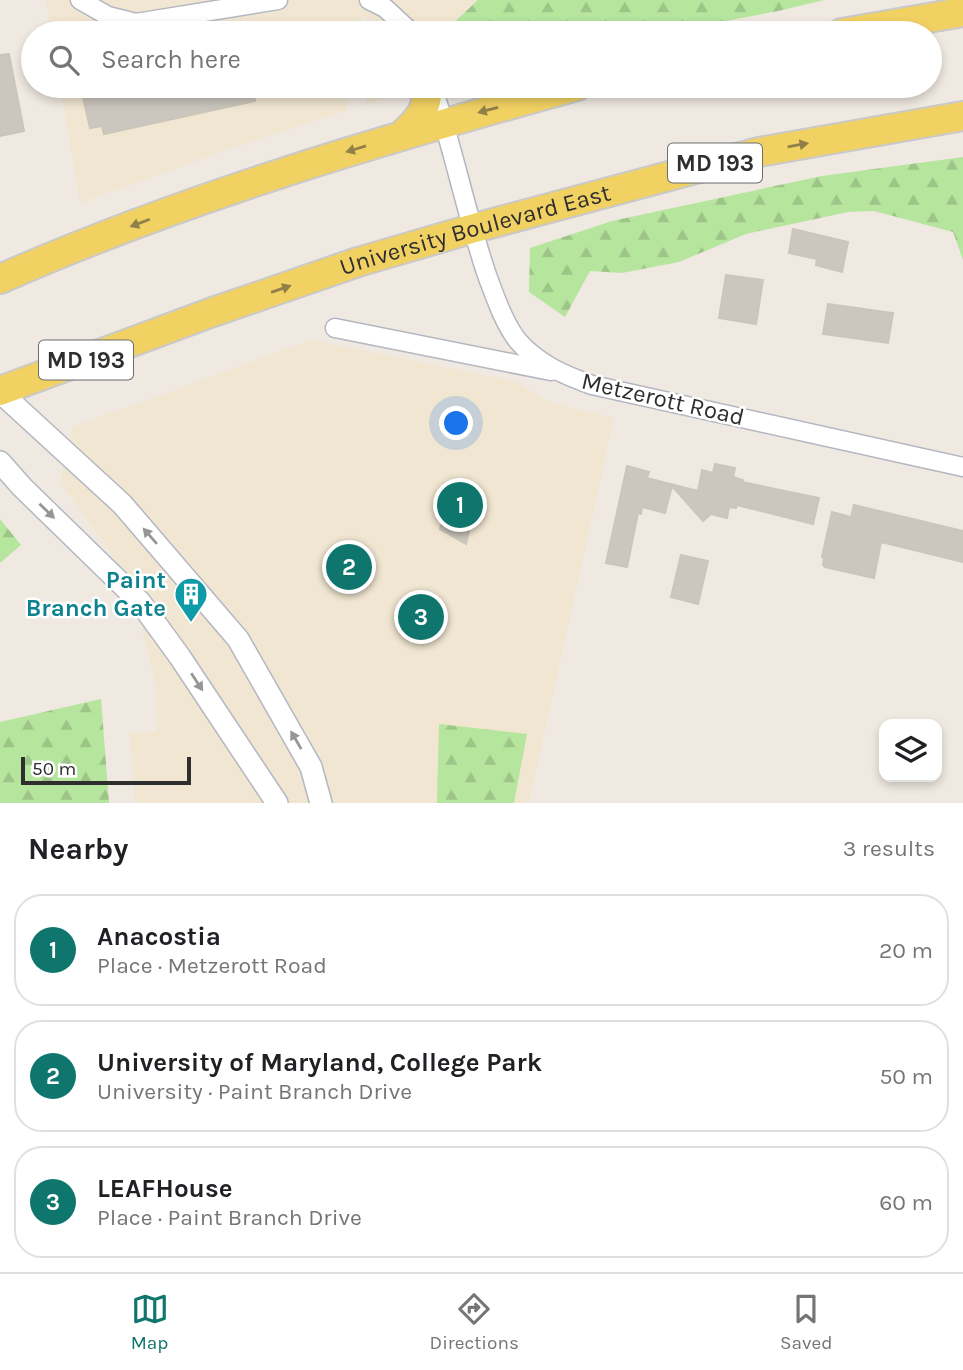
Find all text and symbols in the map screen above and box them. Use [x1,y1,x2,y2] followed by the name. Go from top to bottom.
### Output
[21,21,942,98] search box
[45,41,83,79] icon: search
[101,44,241,75] text: Search here
[477,106,498,116] one-way arrow
[787,139,809,150] one-way arrow
[668,144,762,182] road number: MD 193
[345,145,366,155] one-way arrow
[336,178,613,281] street label: University Boulevard East
[130,217,151,228] one-way arrow
[271,283,292,294] one-way arrow
[39,340,133,380] road number: MD 193
[579,367,747,431] street label: Metzerott Road
[439,406,473,440] your location
[437,479,483,531] pin: 1
[38,503,55,519] one-way arrow
[142,527,158,545] one-way arrow
[326,541,372,593] pin: 2
[26,566,166,622] place label: Paint Branch Gate
[172,575,210,624] building icon: Paint Branch Gate
[398,591,444,643] pin: 3
[190,672,203,691] one-way arrow
[879,719,942,782] map controls
[879,719,942,782] button: layers
[290,730,302,750] one-way arrow
[21,754,191,786] scale bar
[32,758,76,780] text: 50 m
[28,831,128,867] text: Nearby
[843,835,935,862] text: 3 results
[97,921,221,952] text: Anacostia
[49,937,57,964] text: 1
[879,937,933,964] text: 20 m
[97,952,327,979] text: Place · Metzerott Road
[97,1047,542,1078] text: University of Maryland, College Park
[46,1063,60,1090] text: 2
[879,1063,933,1090] text: 50 m
[97,1078,412,1105] text: University · Paint Branch Drive
[97,1173,232,1204] text: LEAFHouse
[46,1189,60,1216] text: 3
[879,1189,933,1216] text: 60 m
[97,1204,362,1231] text: Place · Paint Branch Drive
[131,1290,169,1354] tab: Map
[430,1290,519,1354] tab: Directions
[780,1290,832,1354] tab: Saved

